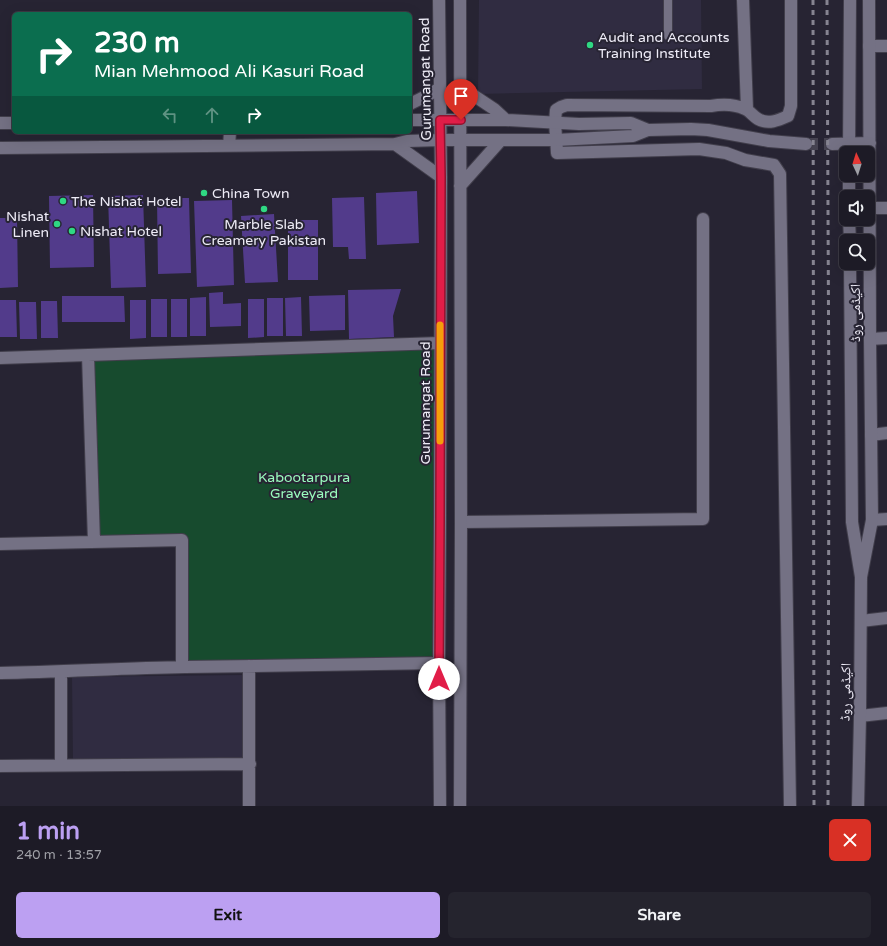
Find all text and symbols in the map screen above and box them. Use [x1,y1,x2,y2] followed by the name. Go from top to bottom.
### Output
[416,17,435,141] street label: Gurumangat Road
[94,26,180,60] text: 230 m
[28,28,80,80] icon: right
[598,29,730,62] place label: Audit and Accounts Training Institute
[585,40,595,50] marker: Audit and Accounts Training Institute
[94,60,364,82] text: Mian Mehmood Ali Kasuri Road
[444,79,478,120] pin
[450,85,472,107] icon: arrive
[159,104,181,126] icon: left
[201,104,223,126] icon: ahead
[243,104,265,126] icon: right
[839,146,875,182] north arrow
[839,146,875,270] map controls
[212,185,289,202] place label: China Town
[199,188,209,198] marker: China Town
[839,190,875,226] button: sound
[71,193,182,210] place label: The Nishat Hotel
[58,196,68,206] marker: The Nishat Hotel
[259,204,269,214] marker: Marble Slab Creamery Pakistan
[6,208,50,241] place label: Nishat Linen
[202,216,326,249] place label: Marble Slab Creamery Pakistan
[52,219,62,229] marker: Nishat Linen
[80,223,162,240] place label: Nishat Hotel
[67,226,77,236] marker: Nishat Hotel
[839,234,875,270] button: search
[847,284,864,342] street label: اکیڈمی روڈ
[417,342,434,464] street label: Gurumangat Road
[258,469,350,502] park label: Kabootarpura Graveyard
[418,658,460,700] position arrow
[836,663,855,721] street label: اکیڈمی روڈ
[16,817,80,846] text: 1 min
[829,819,871,861] button: close
[16,847,102,863] text: 240 m · 13:57
[16,892,440,938] button: Exit
[448,892,871,938] button: Share

